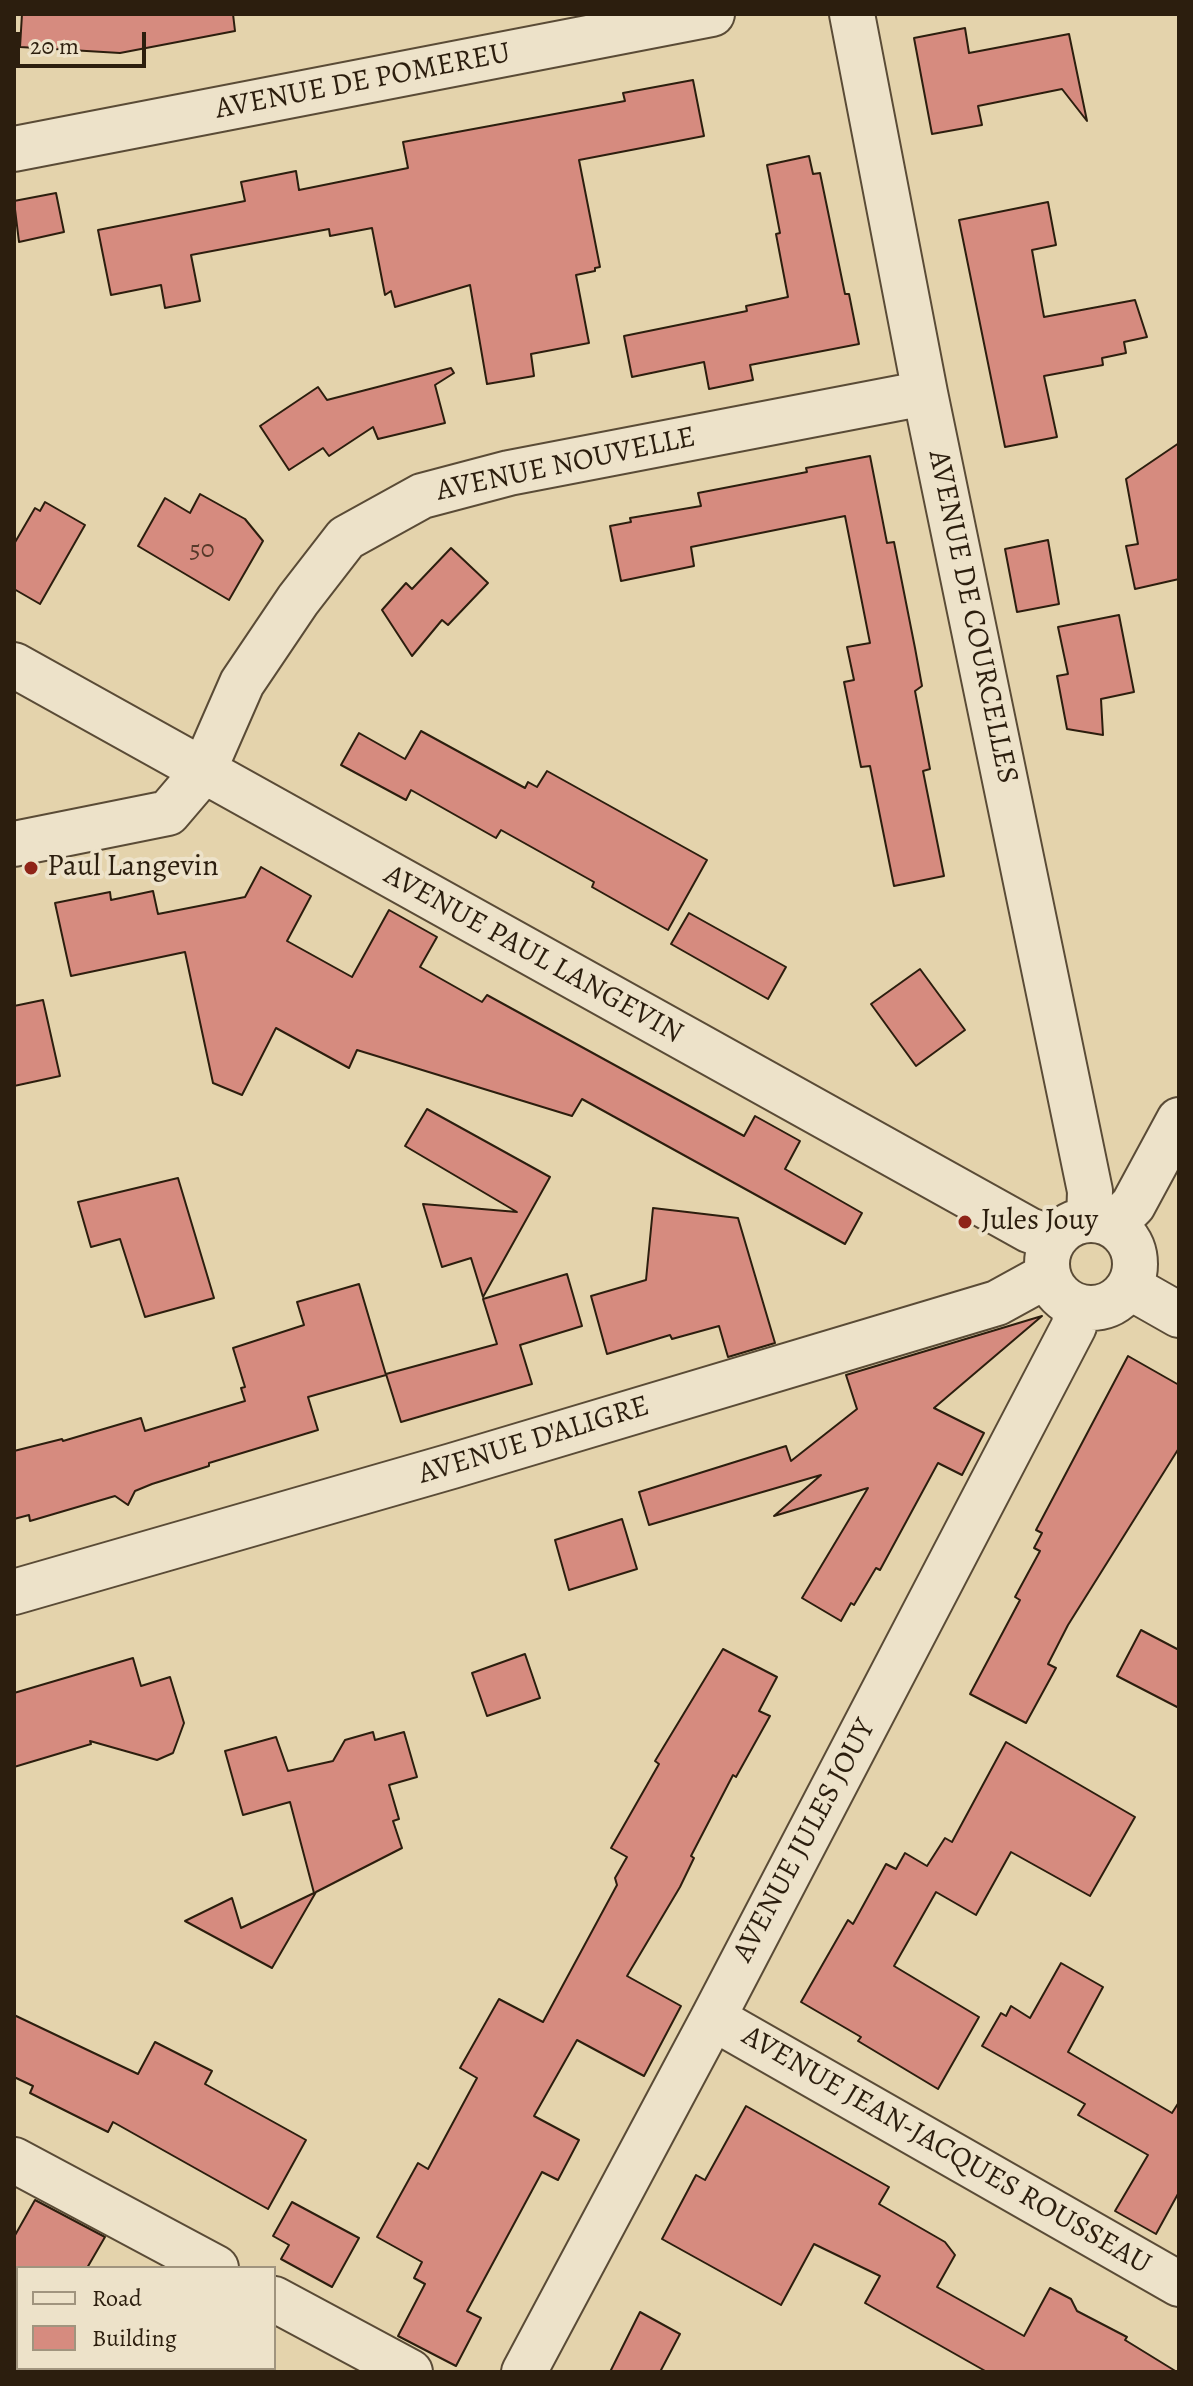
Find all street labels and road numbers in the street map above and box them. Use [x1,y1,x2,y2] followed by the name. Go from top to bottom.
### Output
[212,36,514,128] street label: AVENUE DE POMEREU
[433,420,699,510] street label: AVENUE NOUVELLE
[919,447,1025,787] street label: AVENUE DE COURCELLES
[377,858,689,1052] street label: AVENUE PAUL LANGEVIN
[414,1389,654,1493] street label: AVENUE D'ALIGRE
[726,1714,884,1968] street label: AVENUE JULES JOUY
[735,2019,1157,2283] street label: AVENUE JEAN-JACQUES ROUSSEAU

